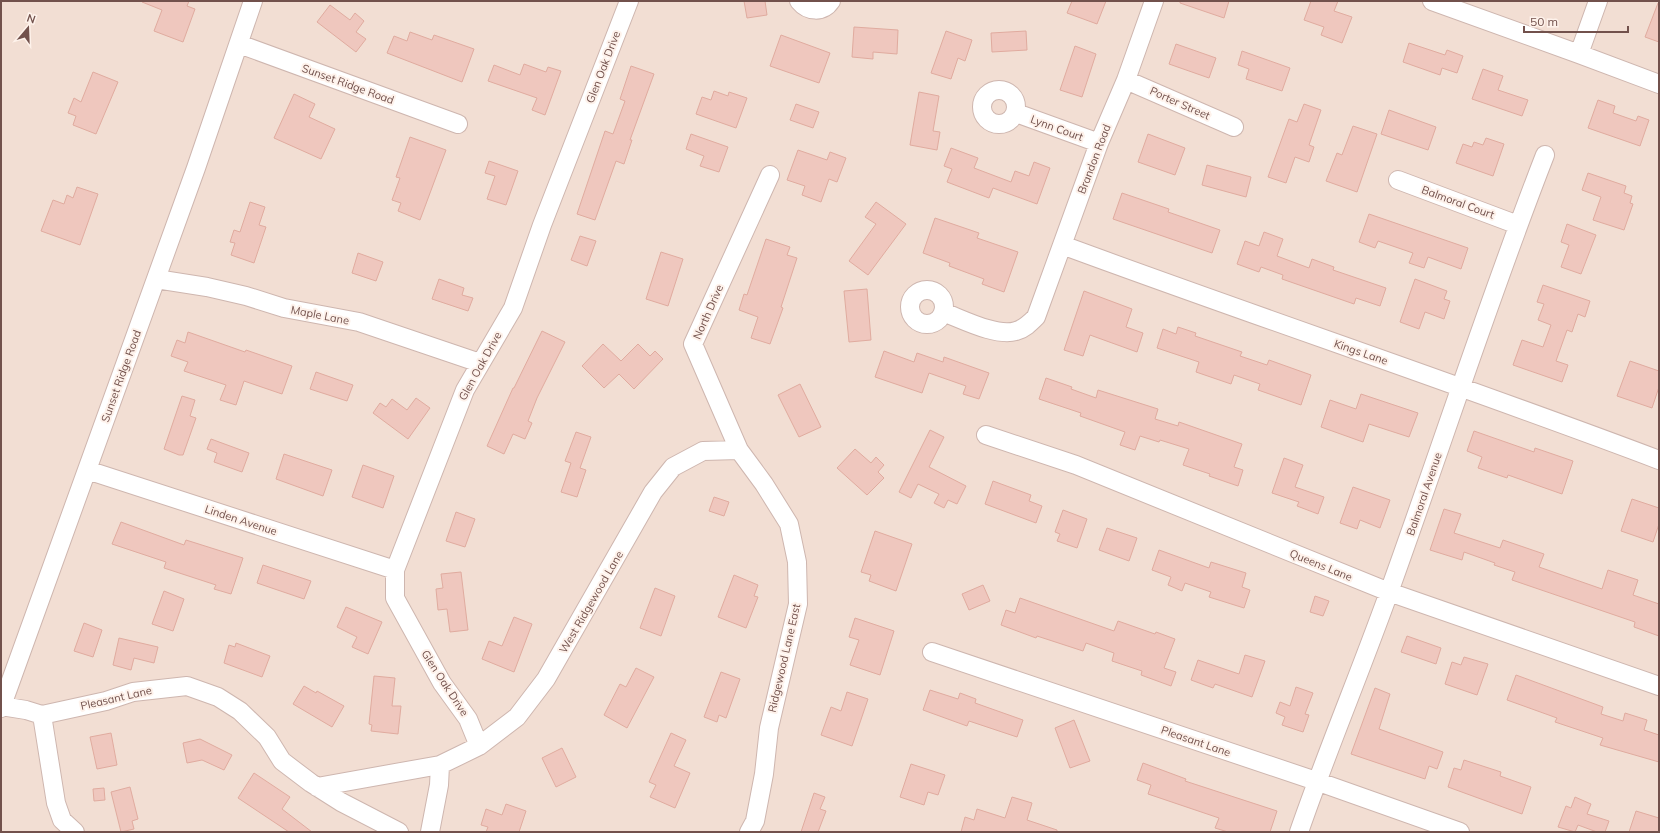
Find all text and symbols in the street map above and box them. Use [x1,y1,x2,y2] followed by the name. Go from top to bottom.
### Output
[8,8,48,48] north arrow
[1524,8,1628,34] scale bar
[25,11,37,27] text: N
[1530,14,1558,29] text: 50 m
[583,29,623,105] street label: Glen Oak Drive
[300,61,396,107] street label: Sunset Ridge Road
[1148,83,1212,123] street label: Porter Street
[1029,112,1085,144] street label: Lynn Court
[1074,122,1114,196] street label: Brandon Road
[1420,182,1497,222] street label: Balmoral Court
[690,282,726,342] street label: North Drive
[290,302,350,328] street label: Maple Lane
[98,328,144,424] street label: Sunset Ridge Road
[455,329,505,403] street label: Glen Oak Drive
[1332,336,1390,368] street label: Kings Lane
[1403,451,1445,537] street label: Balmoral Avenue
[203,502,279,538] street label: Linden Avenue
[1287,546,1355,584] street label: Queens Lane
[556,548,626,656] street label: West Ridgewood Lane
[765,602,803,714] street label: Ridgewood Lane East
[418,647,472,719] street label: Glen Oak Drive
[79,683,153,713] street label: Pleasant Lane
[1159,723,1233,759] street label: Pleasant Lane

